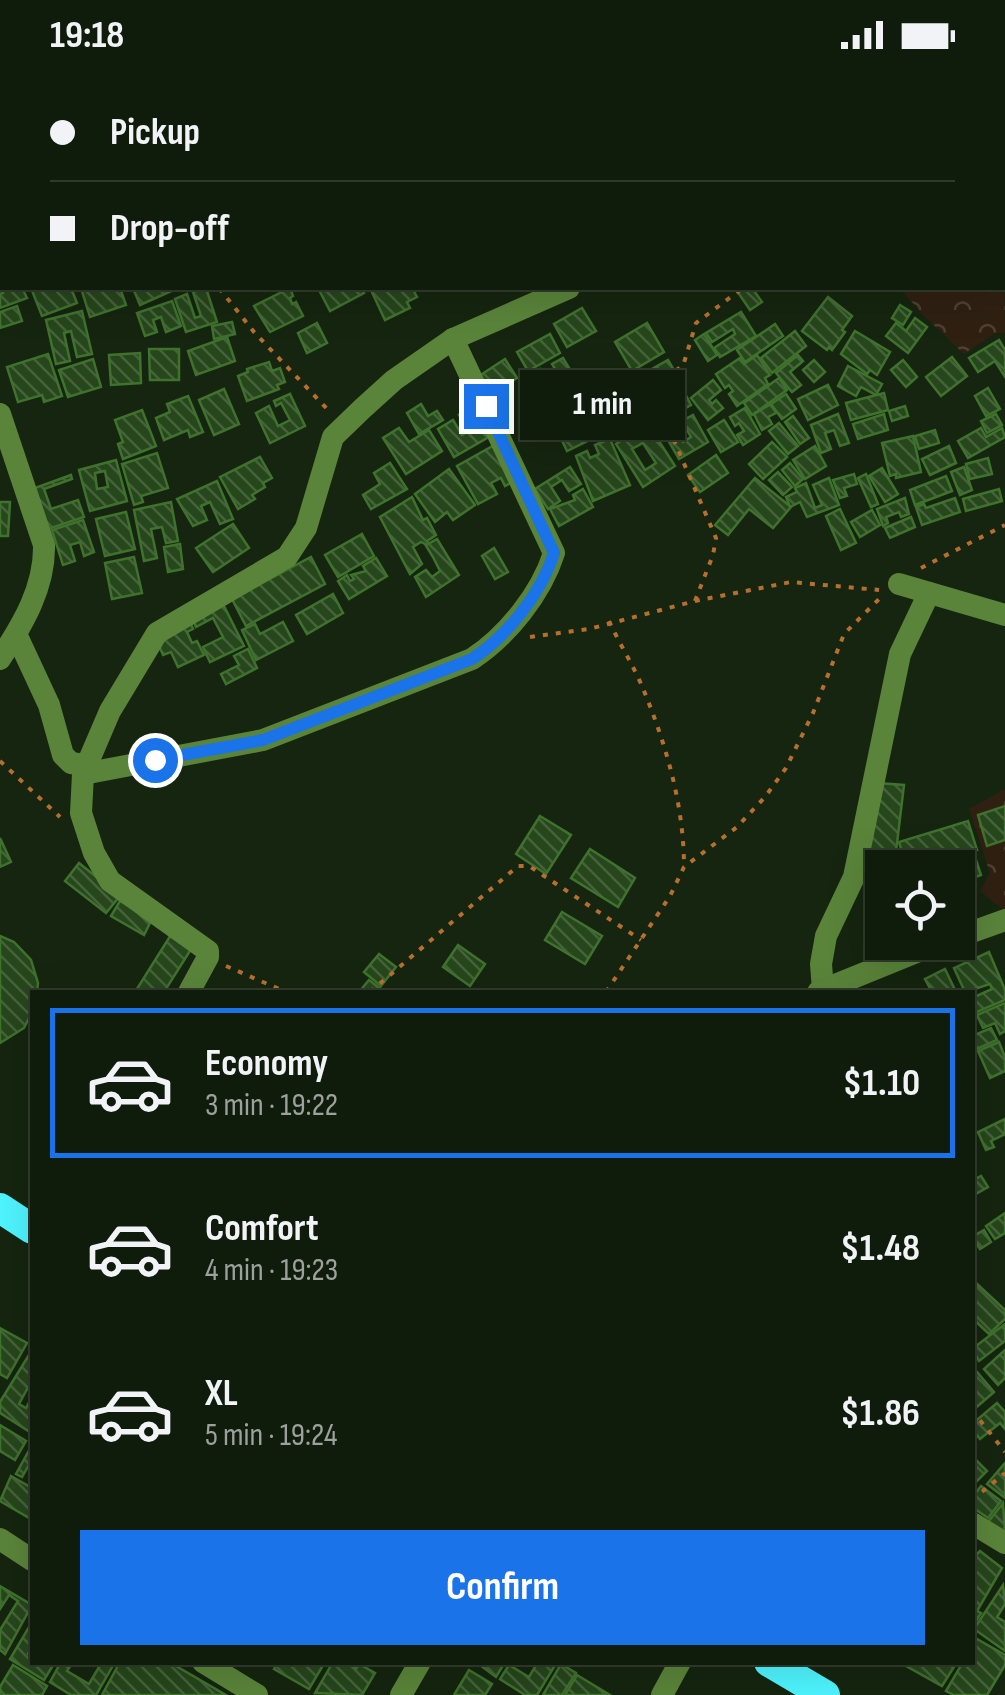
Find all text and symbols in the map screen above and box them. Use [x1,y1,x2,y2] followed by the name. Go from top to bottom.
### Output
[50,13,124,58] text: 19:18
[110,110,200,155] text: Pickup
[110,206,229,251] text: Drop-off
[521,371,686,441] callout: 1 min
[464,384,509,429] route end
[573,385,632,424] text: 1 min
[133,738,178,783] route start
[865,850,975,960] map controls
[865,850,975,960] button: locate
[85,1038,175,1128] icon: car
[205,1041,328,1086] text: Economy
[843,1061,920,1106] text: $1.10
[205,1086,338,1125] text: 3 min · 19:22
[85,1203,175,1293] icon: car
[205,1206,319,1251] text: Comfort
[840,1226,920,1271] text: $1.48
[205,1251,338,1290] text: 4 min · 19:23
[85,1368,175,1458] icon: car
[205,1371,238,1416] text: XL
[840,1391,920,1436] text: $1.86
[205,1416,337,1455] text: 5 min · 19:24
[80,1530,925,1645] button: Confirm

